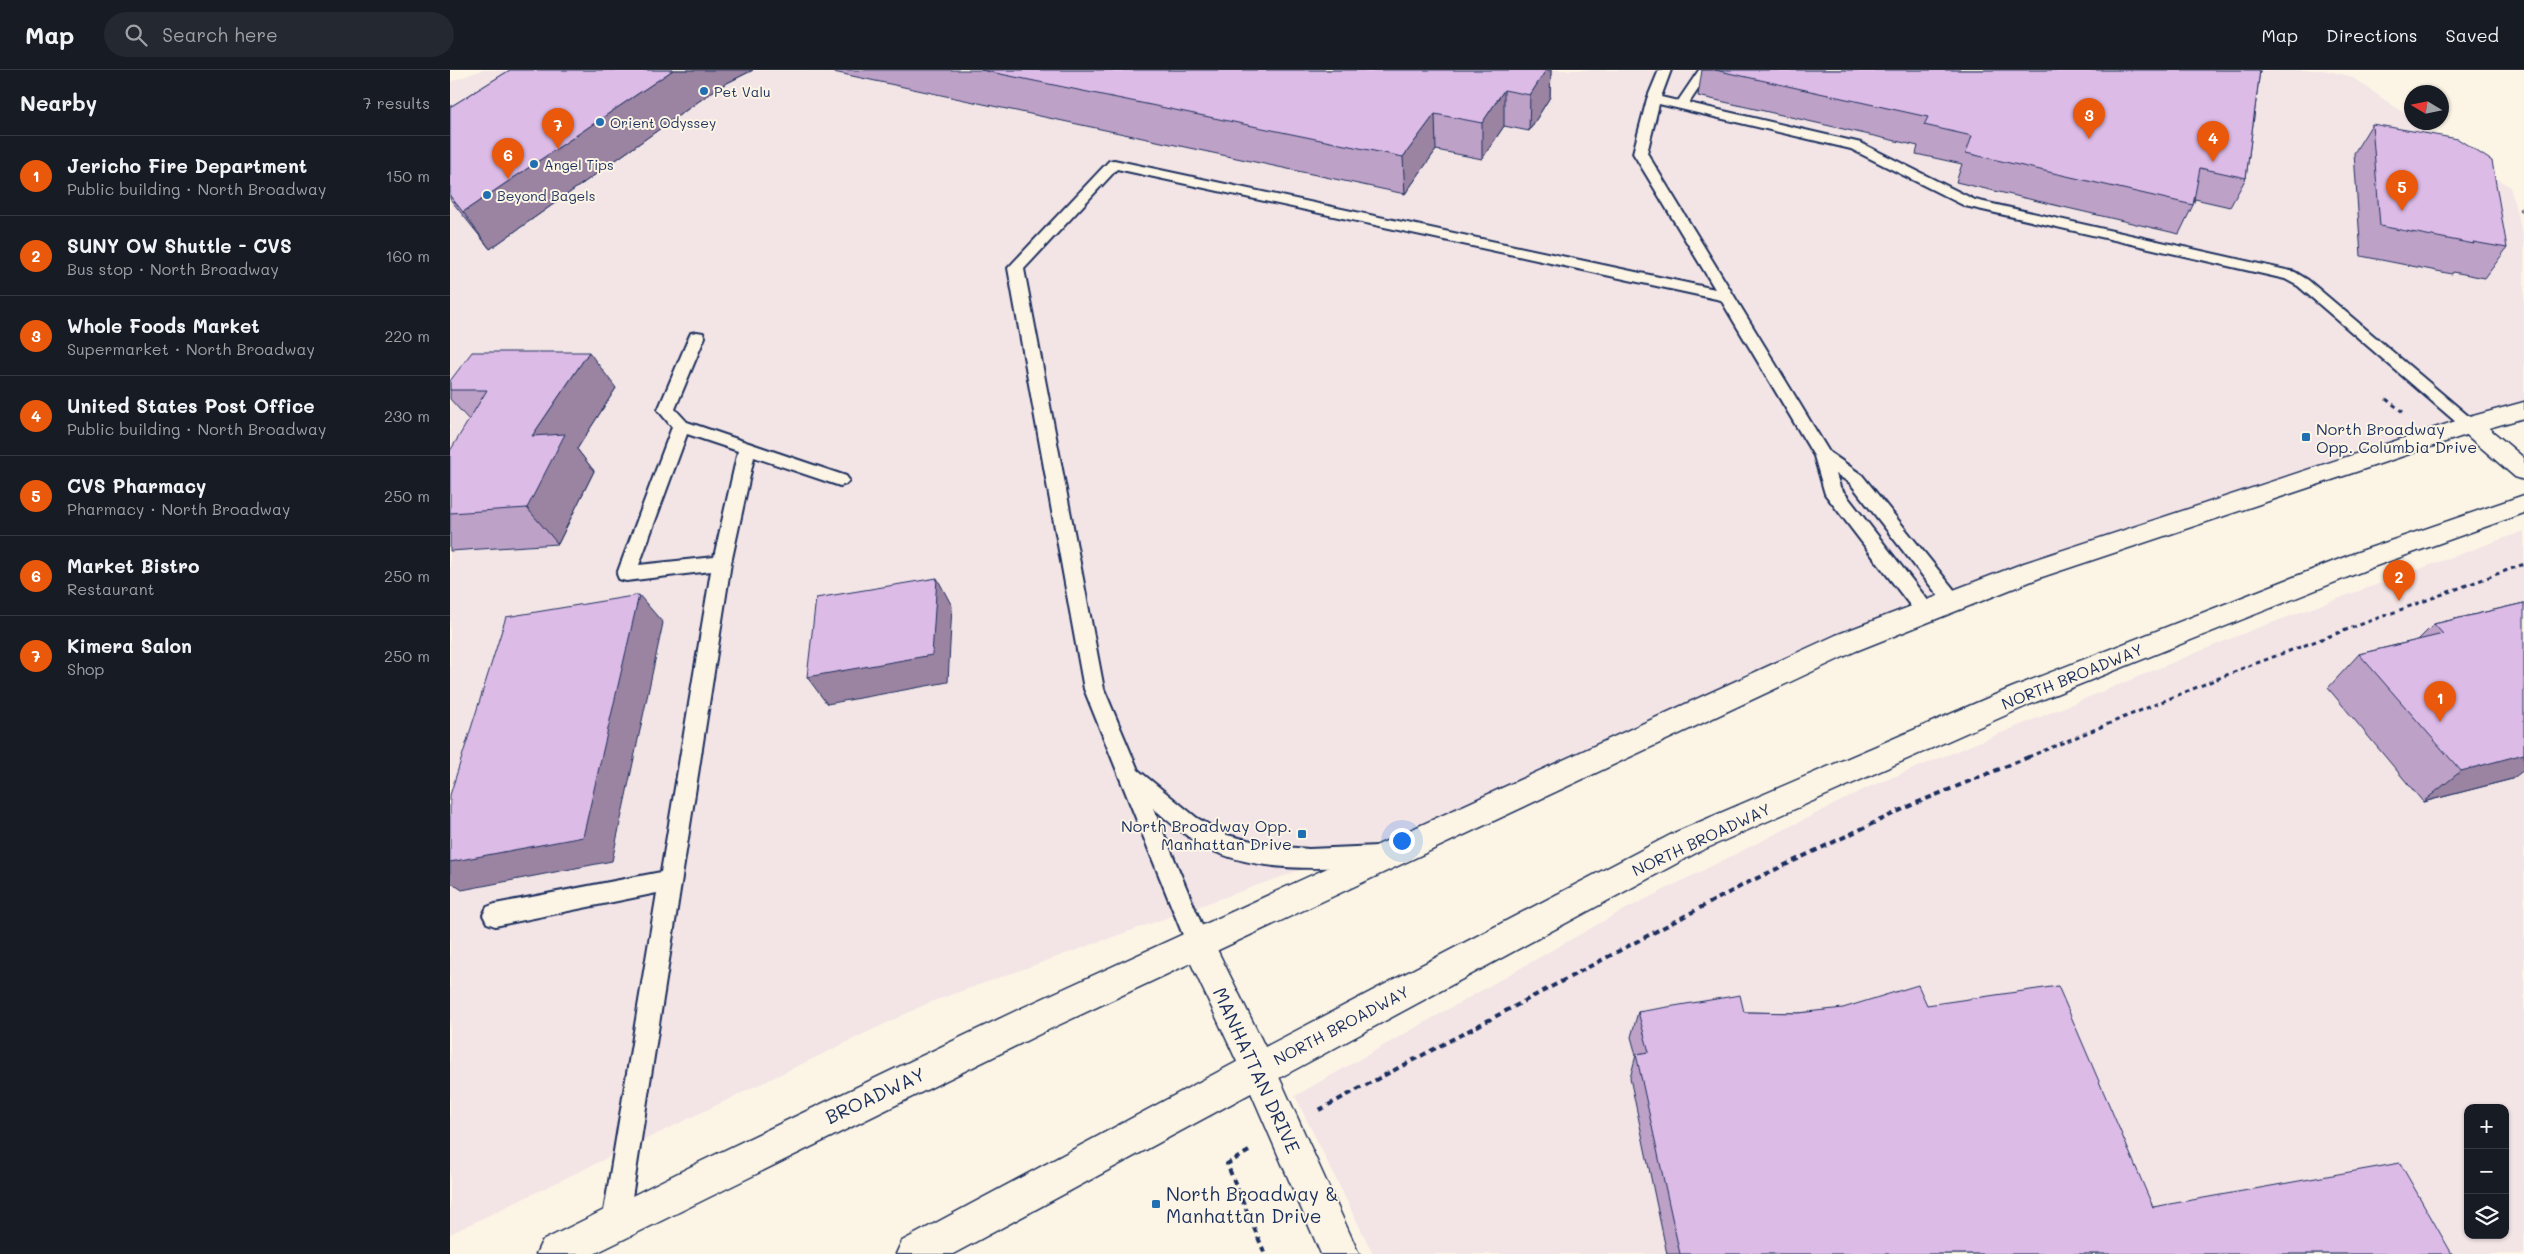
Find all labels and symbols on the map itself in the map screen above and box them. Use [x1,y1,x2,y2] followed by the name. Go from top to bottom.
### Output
[714,82,771,101] place label: Pet Valu
[698,85,710,97] marker: Pet Valu
[2404,85,2449,130] north arrow
[2073,98,2105,139] pin: 3
[542,108,574,149] pin: 7
[610,113,716,132] place label: Orient Odyssey
[594,116,606,128] marker: Orient Odyssey
[2197,121,2229,162] pin: 4
[492,138,524,179] pin: 6
[544,155,614,174] place label: Angel Tips
[528,158,540,170] marker: Angel Tips
[2386,170,2418,211] pin: 5
[497,186,596,205] place label: Beyond Bagels
[481,189,493,201] marker: Beyond Bagels
[2316,418,2477,457] place label: North Broadway Opp. Columbia Drive
[2300,431,2312,443] marker: North Broadway Opp. Columbia Drive
[2383,560,2415,601] pin: 2
[1998,638,2146,714] street label: NORTH BROADWAY
[2424,681,2456,722] pin: 1
[1628,798,1774,880] street label: NORTH BROADWAY
[1121,815,1292,854] place label: North Broadway Opp. Manhattan Drive
[1296,828,1308,840] marker: North Broadway Opp. Manhattan Drive
[1389,828,1415,854] your location
[1270,980,1412,1070] street label: NORTH BROADWAY
[1208,983,1306,1157] street label: MANHATTAN DRIVE
[821,1061,929,1129] street label: BROADWAY
[1166,1181,1339,1228] place label: North Broadway & Manhattan Drive
[1150,1198,1162,1210] marker: North Broadway & Manhattan Drive

